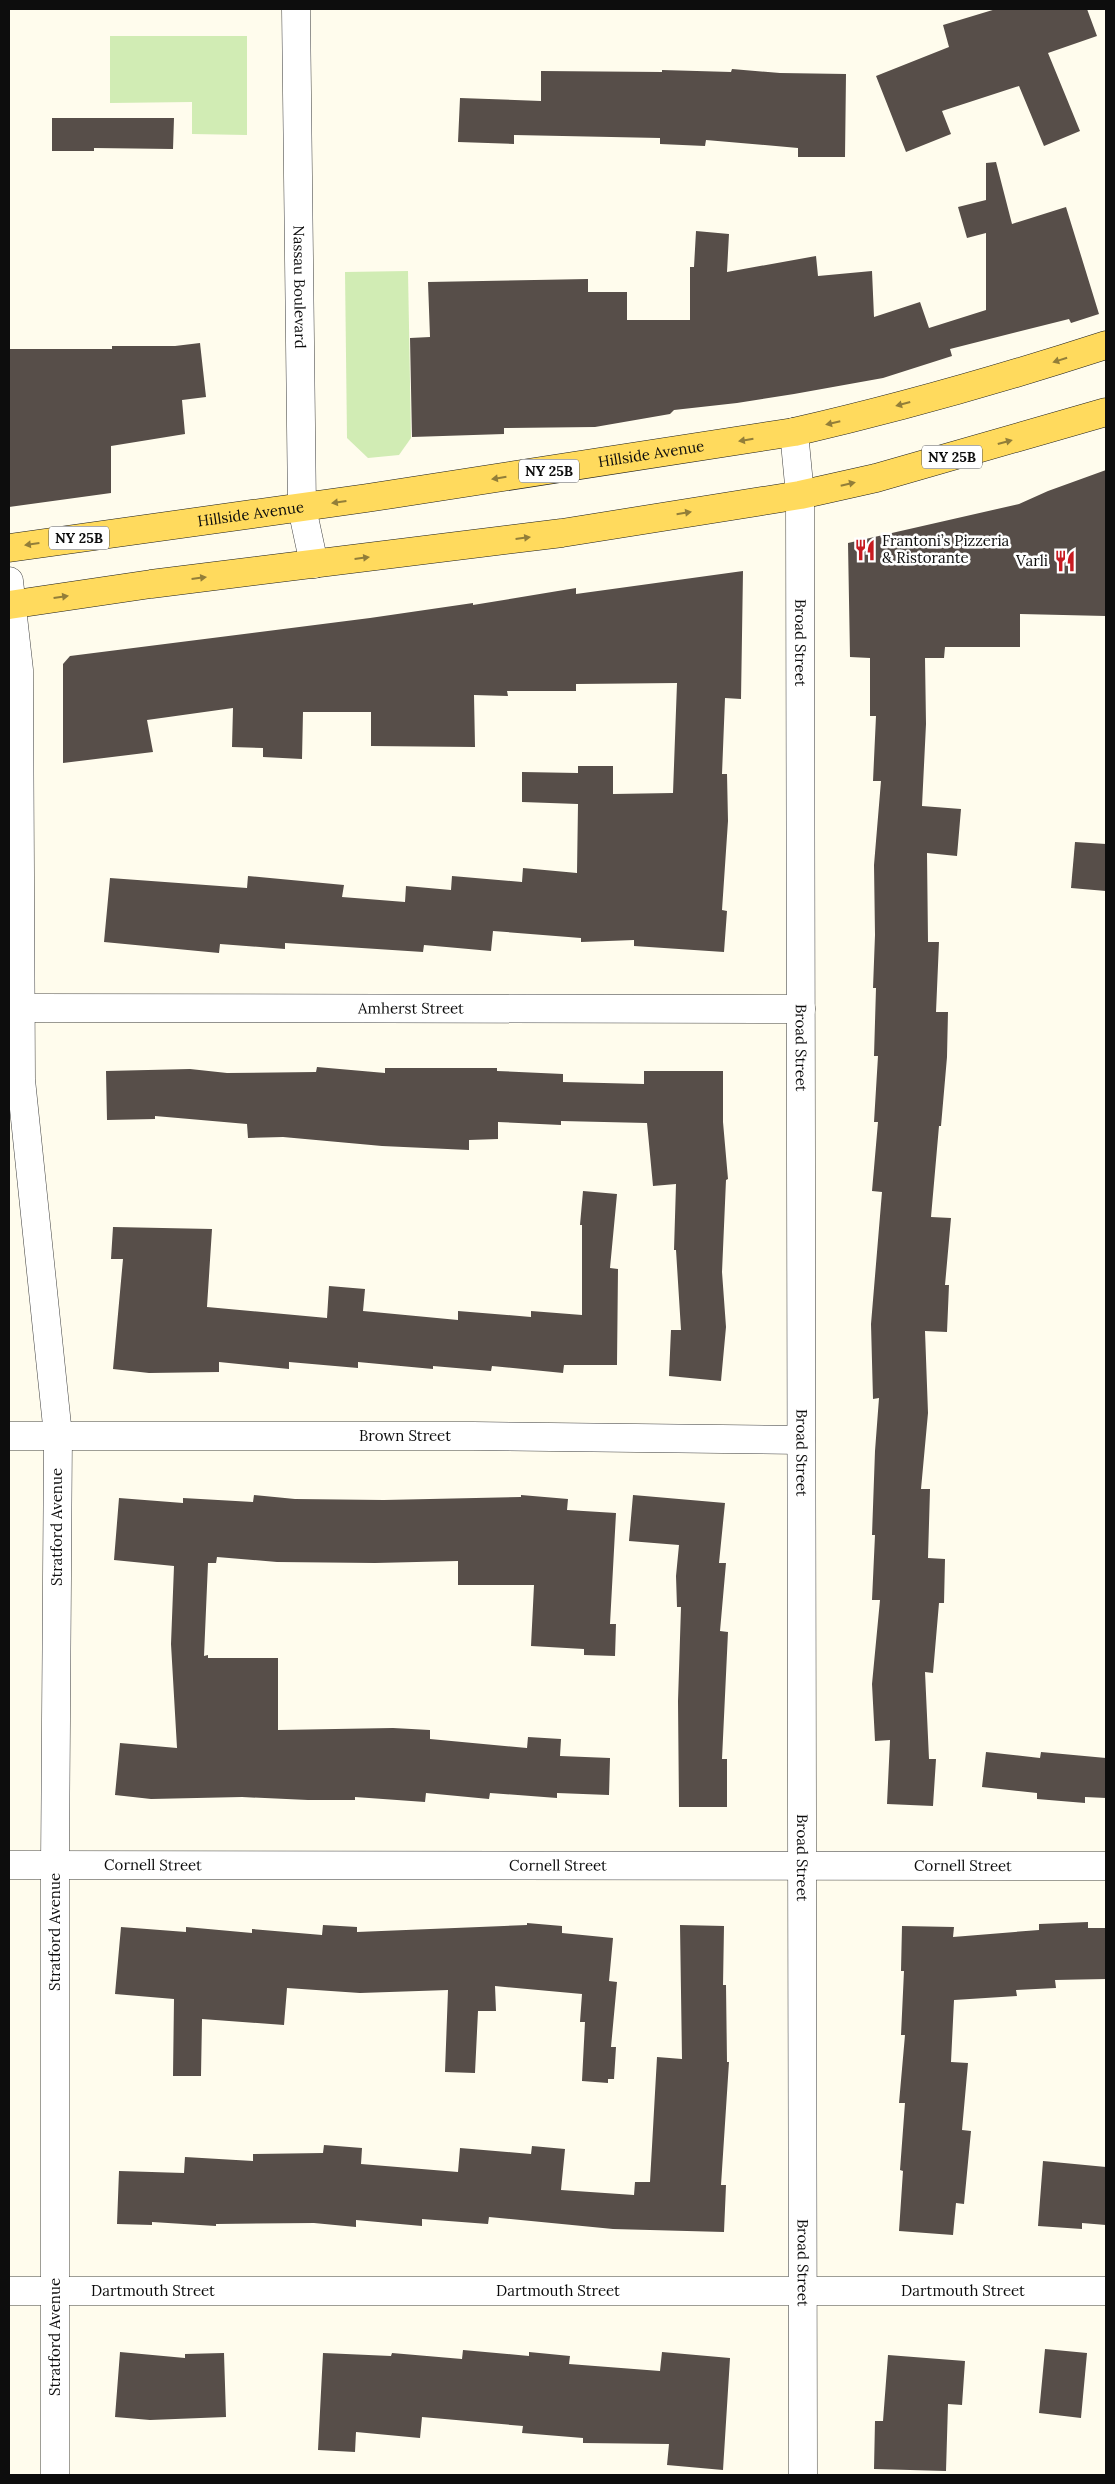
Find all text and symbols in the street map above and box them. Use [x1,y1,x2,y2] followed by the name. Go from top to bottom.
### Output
[290,225,310,349] street label: Nassau Boulevard
[1052,357,1067,365] one-way arrow
[896,401,911,409] one-way arrow
[826,419,841,427] one-way arrow
[597,436,706,471] street label: Hillside Avenue
[738,436,754,444] one-way arrow
[997,438,1012,446] one-way arrow
[922,446,982,468] road number: NY 25B
[519,460,579,482] road number: NY 25B
[491,475,507,483] one-way arrow
[840,480,855,488] one-way arrow
[196,497,305,531] street label: Hillside Avenue
[330,499,346,507] one-way arrow
[676,509,692,517] one-way arrow
[49,526,109,550] road number: NY 25B
[882,531,1010,567] place label: Frantoni’s Pizzeria & Ristorante
[516,534,532,542] one-way arrow
[852,537,878,563] restaurant icon: Frantoni’s Pizzeria & Ristorante
[23,541,39,549] one-way arrow
[1052,548,1078,574] restaurant icon: Varli
[1015,551,1048,570] place label: Varli
[354,554,370,562] one-way arrow
[191,574,207,582] one-way arrow
[53,593,69,601] one-way arrow
[791,599,810,687] street label: Broad Street
[357,998,464,1018] street label: Amherst Street
[792,1004,811,1092] street label: Broad Street
[792,1409,812,1497] street label: Broad Street
[359,1426,451,1445] street label: Brown Street
[47,1468,66,1586] street label: Stratford Avenue
[793,1814,812,1902] street label: Broad Street
[104,1855,202,1874] street label: Cornell Street
[509,1855,607,1875] street label: Cornell Street
[914,1856,1012,1875] street label: Cornell Street
[45,1873,64,1991] street label: Stratford Avenue
[794,2219,813,2307] street label: Broad Street
[45,2278,64,2396] street label: Stratford Avenue
[91,2281,215,2300] street label: Dartmouth Street
[496,2281,620,2300] street label: Dartmouth Street
[901,2281,1025,2300] street label: Dartmouth Street

